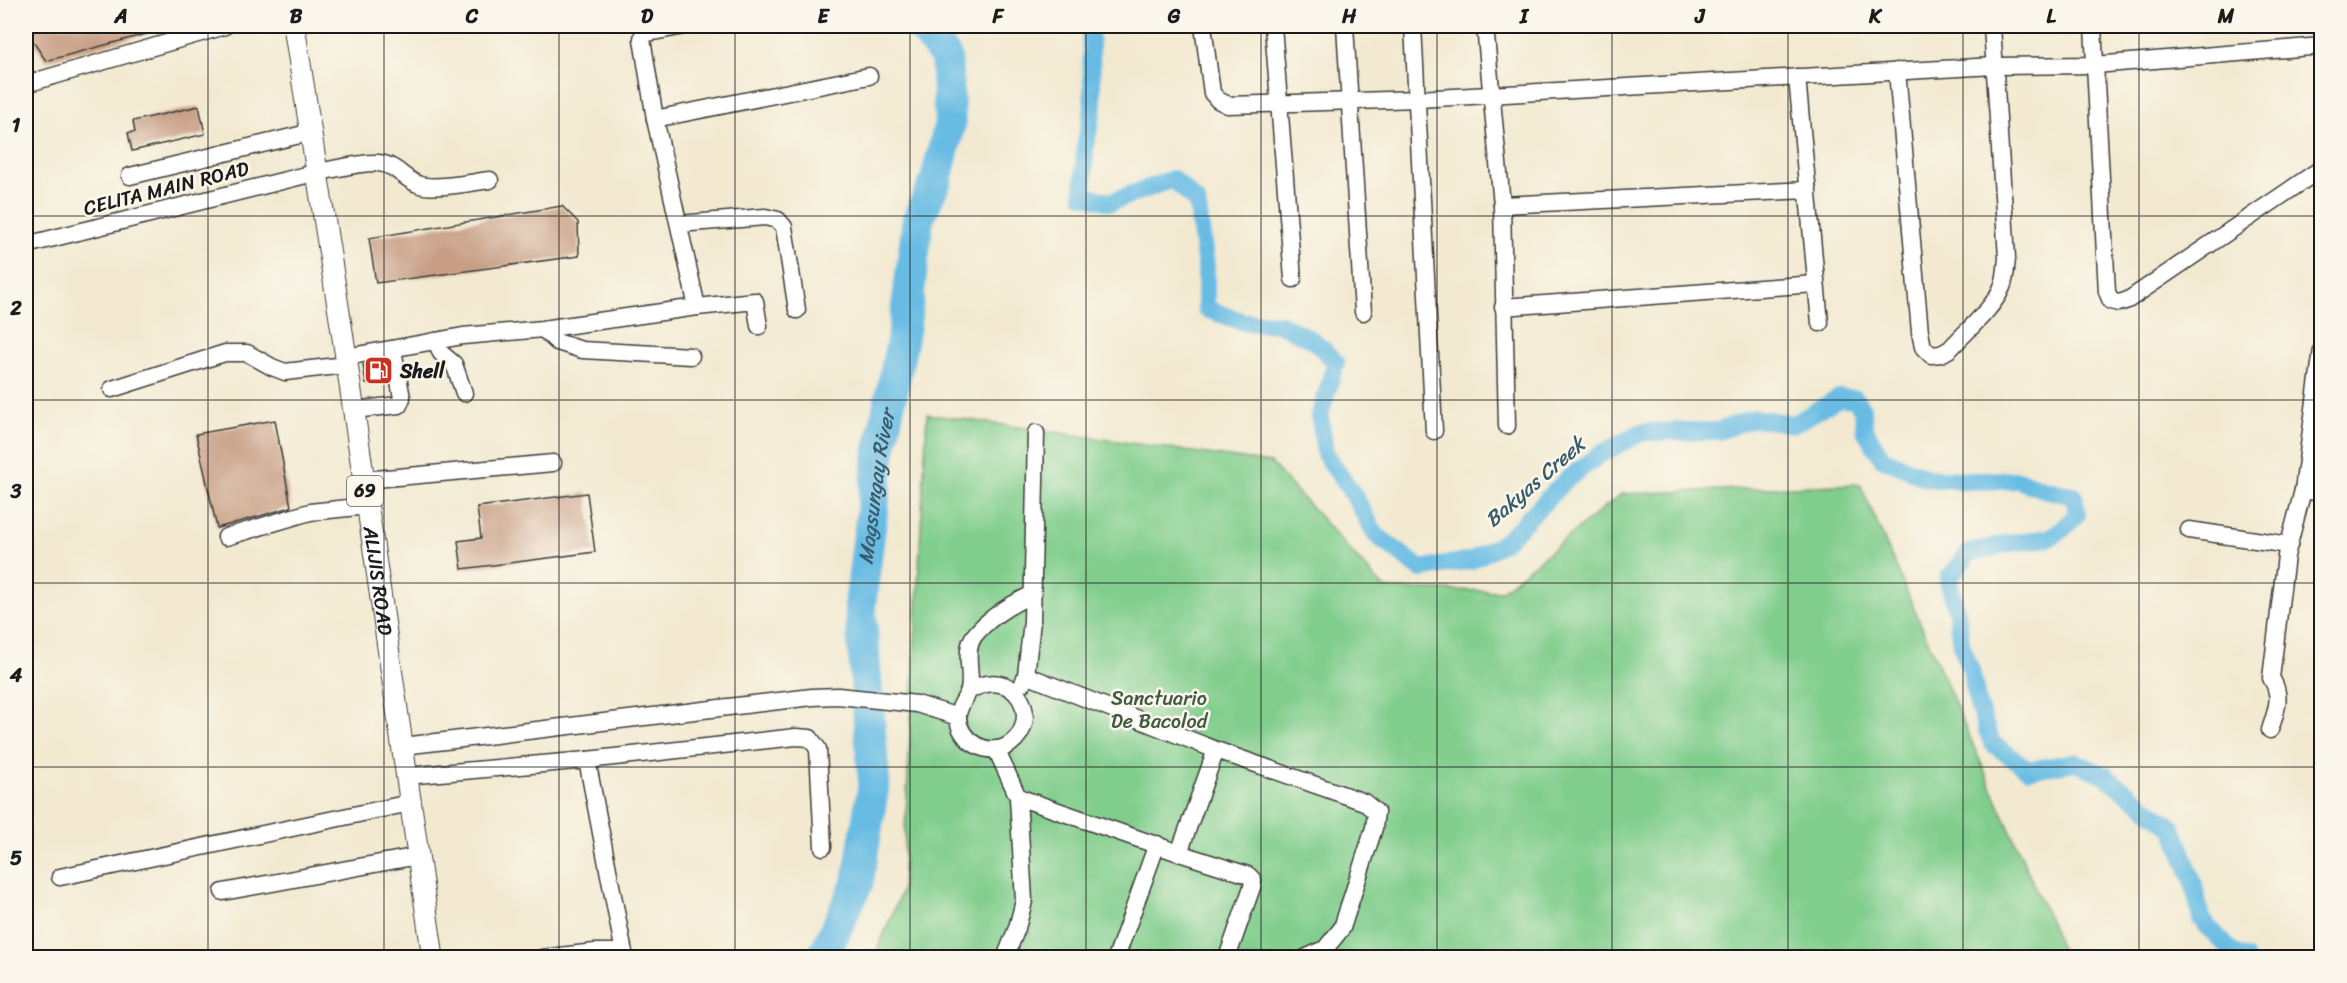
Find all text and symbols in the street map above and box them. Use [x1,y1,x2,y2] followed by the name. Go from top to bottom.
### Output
[113,0,128,34] text: A
[290,0,303,34] text: B
[465,0,479,34] text: C
[641,0,654,34] text: D
[817,0,830,34] text: E
[992,0,1005,34] text: F
[1167,0,1181,34] text: G
[1341,0,1357,34] text: H
[1519,0,1530,34] text: I
[1694,0,1706,34] text: J
[1868,0,1883,34] text: K
[2046,0,2056,34] text: L
[2217,0,2235,34] text: M
[12,108,21,143] text: 1
[80,151,253,226] street label: CELITA MAIN ROAD
[9,291,22,326] text: 2
[399,354,446,389] place label: Shell
[363,355,395,387] fuel station icon: Shell
[846,402,908,567] water label: Magsungay River
[1476,425,1596,537] water label: Bakyas Creek
[10,474,22,509] text: 3
[347,476,383,506] road number: 69
[353,523,403,638] street label: ALIJIS ROAD
[9,658,23,693] text: 4
[1111,681,1209,739] park label: Sanctuario De Bacolod
[10,841,22,876] text: 5

